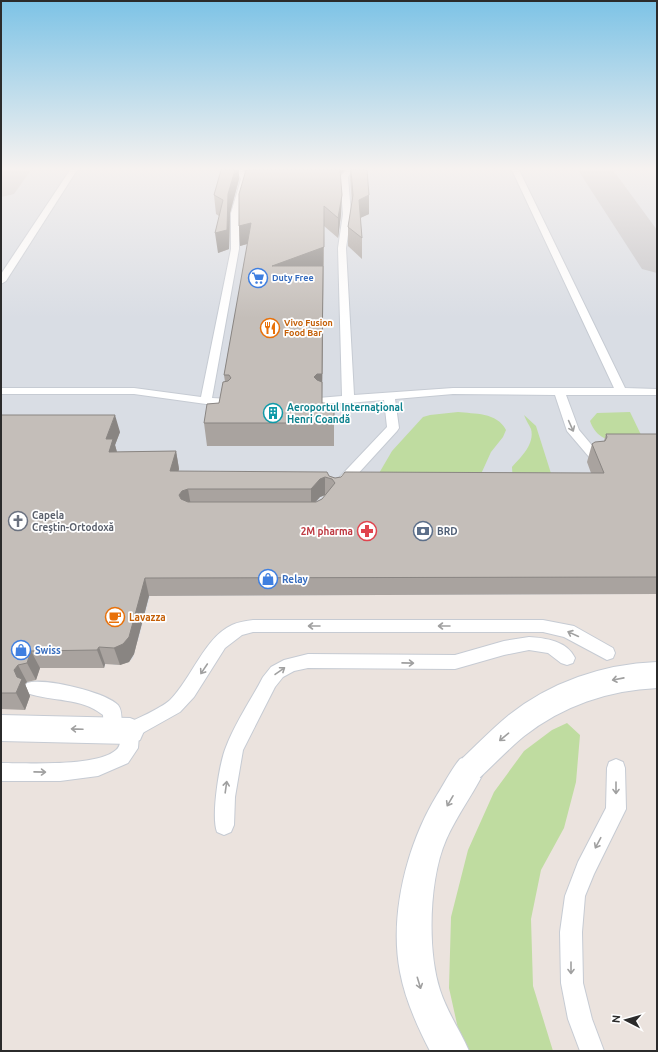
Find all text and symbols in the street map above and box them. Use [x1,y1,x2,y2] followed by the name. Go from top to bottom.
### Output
[247,267,269,289] supermarket icon: Duty Free
[272,273,314,283] place label: Duty Free
[259,317,281,339] restaurant icon: Vivo Fusion Food Bar
[284,318,333,338] place label: Vivo Fusion Food Bar
[262,402,284,424] building icon: Aeroportul Internațional Henri Coandă
[287,402,403,425] place label: Aeroportul Internațional Henri Coandă
[568,420,576,432] one-way arrow
[7,510,29,532] church icon: Capela Creștin-Ortodoxă
[32,510,114,533] place label: Capela Creștin-Ortodoxă
[356,520,378,542] pharmacy icon: 2M pharma
[412,520,434,542] bank icon: BRD
[301,526,353,537] place label: 2M pharma
[437,526,457,537] place label: BRD
[257,568,279,590] shop icon: Relay
[282,574,309,585] place label: Relay
[104,606,126,628] cafe icon: Lavazza
[129,612,166,623] place label: Lavazza
[308,622,321,630] one-way arrow
[438,622,451,630] one-way arrow
[567,630,579,637] one-way arrow
[10,639,32,661] shop icon: Swiss
[35,645,61,656] place label: Swiss
[401,659,414,667] one-way arrow
[199,663,208,674] one-way arrow
[274,667,285,675] one-way arrow
[612,676,625,684] one-way arrow
[71,725,84,733] one-way arrow
[499,733,509,742] one-way arrow
[33,768,46,776] one-way arrow
[222,781,230,794] one-way arrow
[612,781,620,794] one-way arrow
[446,795,454,807] one-way arrow
[593,837,601,849] one-way arrow
[567,961,575,974] one-way arrow
[416,976,423,989] one-way arrow
[606,1000,646,1040] north arrow
[610,1014,622,1024] text: N

